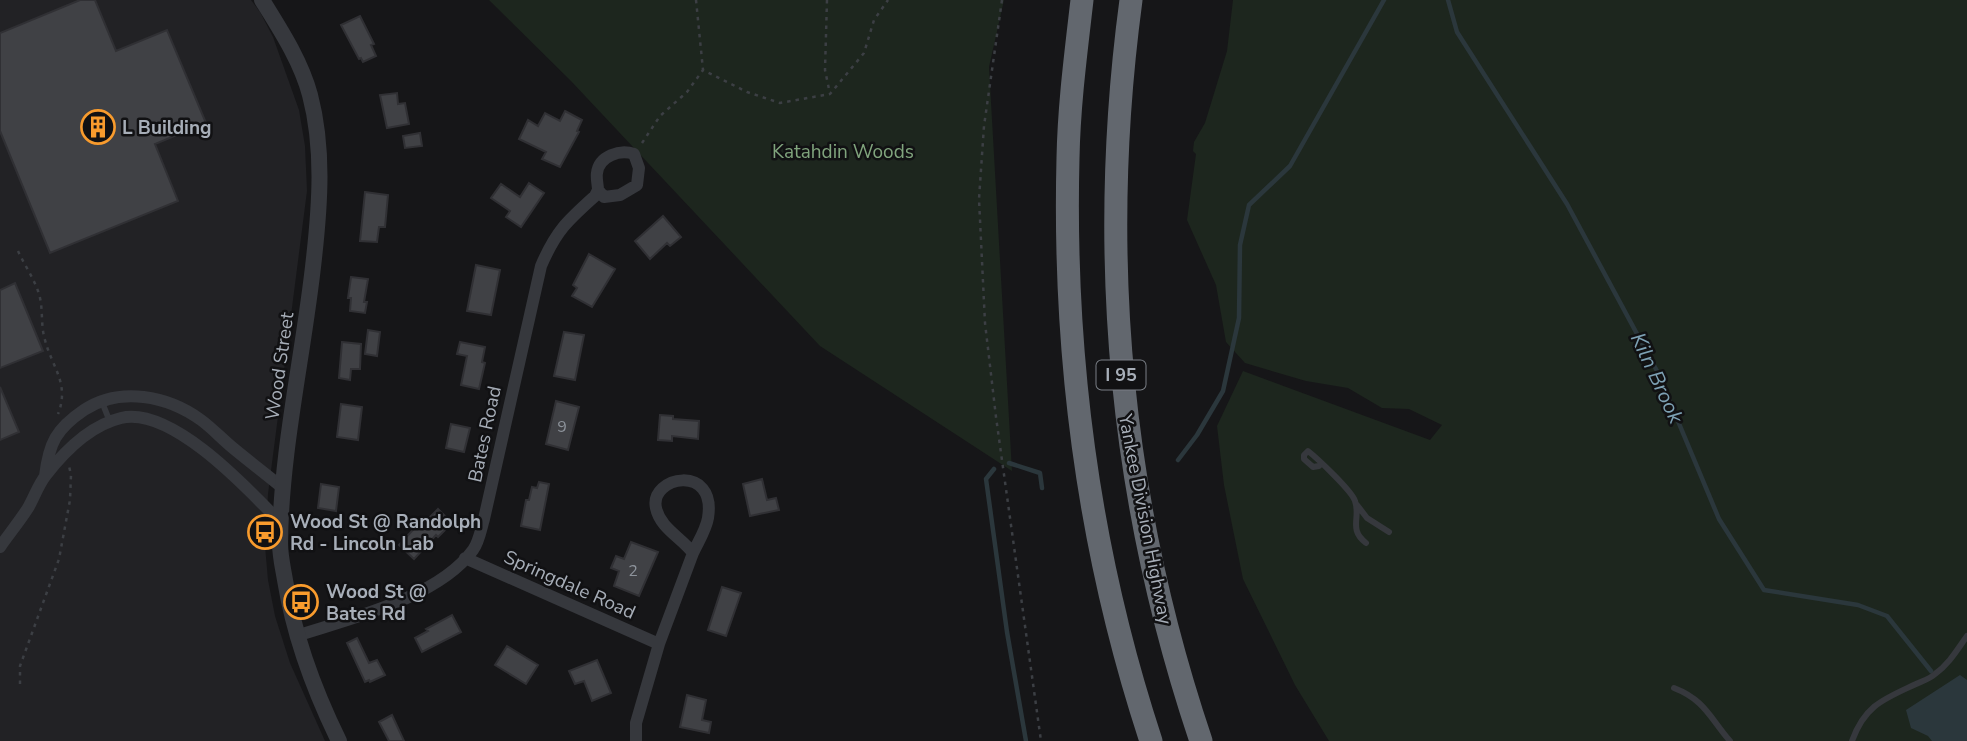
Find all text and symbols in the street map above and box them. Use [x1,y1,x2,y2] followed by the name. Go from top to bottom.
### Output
[79,108,117,146] building icon: L Building
[122,115,212,141] place label: L Building
[772,139,914,165] park label: Katahdin Woods
[260,310,300,422] street label: Wood Street
[1624,328,1690,428] water label: Kiln Brook
[1096,360,1146,390] road number: I 95
[462,384,508,485] street label: Bates Road
[1112,411,1178,627] street label: Yankee Division Highway
[557,416,567,438] house number: 9
[290,509,481,557] place label: Wood St @ Randolph Rd - Lincoln Lab
[246,513,284,551] bus stop icon: Wood St @ Randolph Rd - Lincoln Lab
[500,544,640,626] street label: Springdale Road
[628,560,638,582] house number: 2
[326,579,427,627] place label: Wood St @ Bates Rd
[282,583,320,621] bus stop icon: Wood St @ Bates Rd

